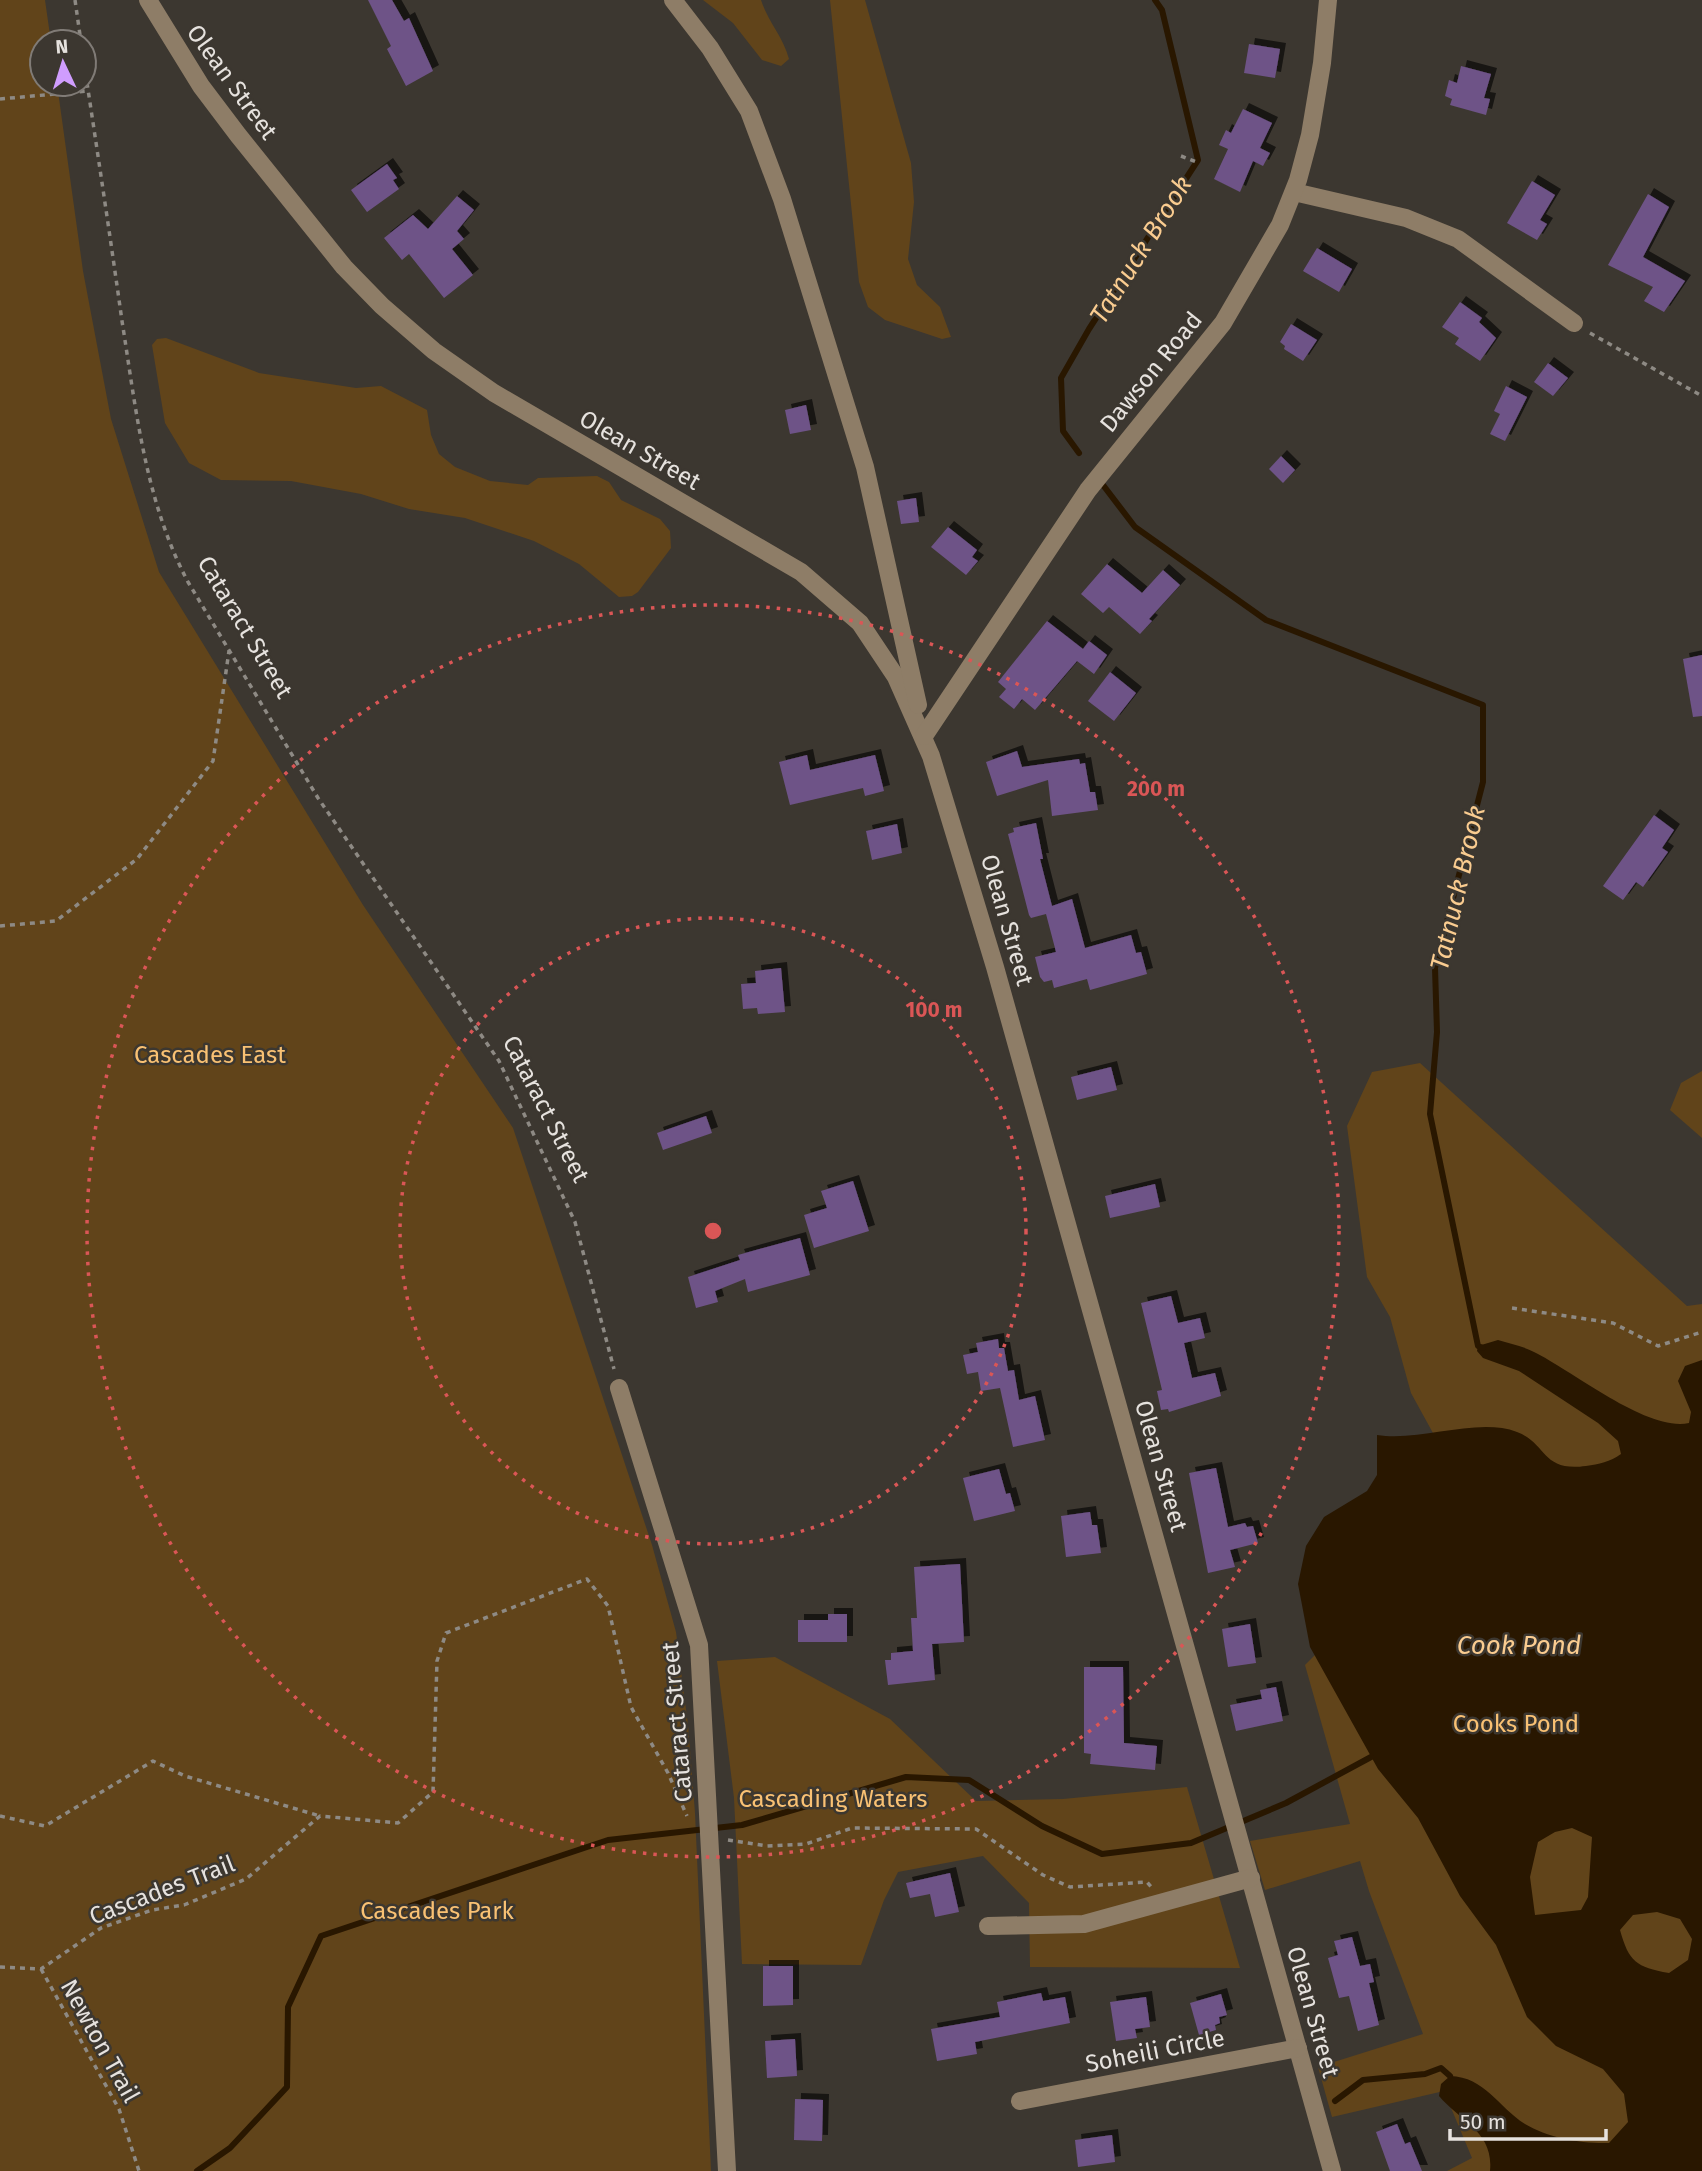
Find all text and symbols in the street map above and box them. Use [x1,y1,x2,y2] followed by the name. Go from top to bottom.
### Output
[181,19,283,145] street label: Olean Street
[28,28,98,98] north arrow
[55,35,69,58] text: N
[1083,170,1199,330] water label: Tatnuck Brook
[1094,306,1208,438] street label: Dawson Road
[575,404,706,496] street label: Olean Street
[192,551,299,703] street label: Cataract Street
[1127,776,1185,802] text: 200 m
[1424,803,1492,973] water label: Tatnuck Brook
[975,851,1039,989] street label: Olean Street
[905,997,963,1023] text: 100 m
[497,1031,595,1187] street label: Cataract Street
[134,1041,286,1069] park label: Cascades East
[701,1219,725,1243] centre of rings
[1129,1397,1193,1535] street label: Olean Street
[1457,1630,1581,1661] water label: Cook Pond
[656,1640,698,1803] street label: Cataract Street
[1453,1710,1579,1738] park label: Cooks Pond
[738,1785,928,1813] park label: Cascading Waters
[85,1849,239,1931] street label: Cascades Trail
[360,1897,515,1925] park label: Cascades Park
[1281,1943,1345,2081] street label: Olean Street
[55,1975,145,2107] street label: Newton Trail
[1083,2024,1227,2078] street label: Soheili Circle
[1450,2098,1606,2142] scale bar
[1460,2109,1506,2135] text: 50 m

